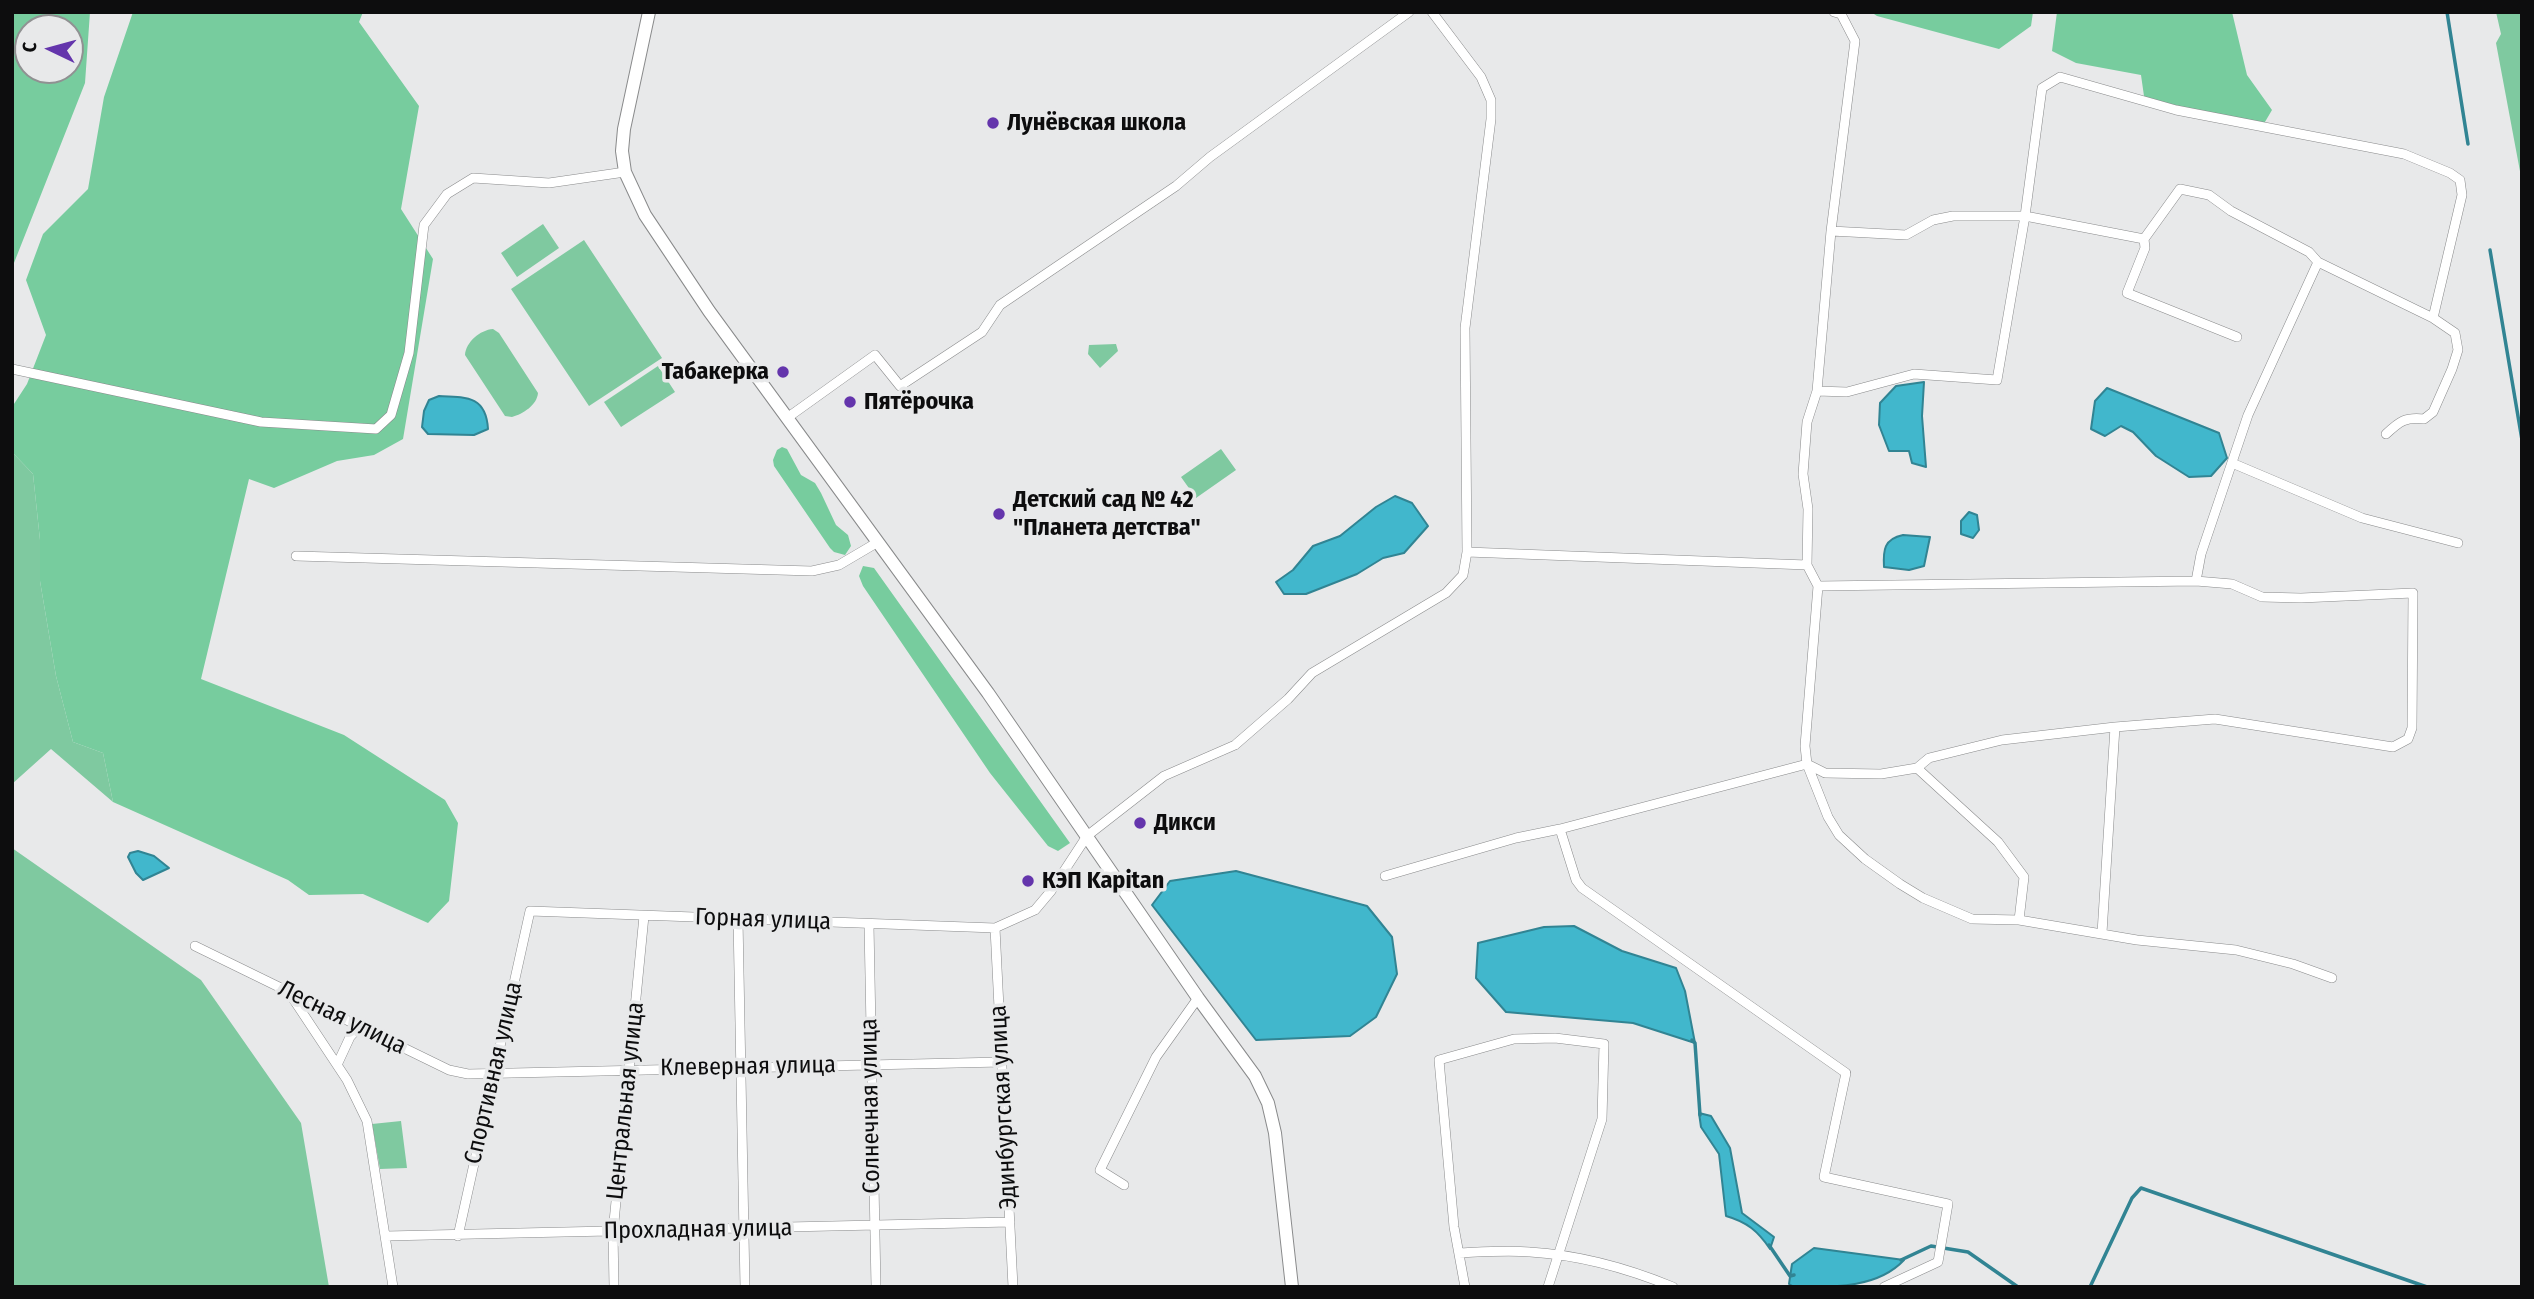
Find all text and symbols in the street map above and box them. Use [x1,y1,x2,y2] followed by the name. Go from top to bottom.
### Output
[14,14,84,84] north arrow
[18,41,41,53] text: С
[1007,109,1186,137] place label: Лунёвская школа
[985,115,1001,131] marker: Лунёвская школа
[662,358,769,386] place label: Табакерка
[775,364,791,380] marker: Табакерка
[864,388,974,416] place label: Пятёрочка
[842,394,858,410] marker: Пятёрочка
[1013,486,1201,542] place label: Детский сад № 42 "Планета детства"
[991,506,1007,522] marker: Детский сад № 42 "Планета детства"
[1154,809,1216,837] place label: Дикси
[1132,815,1148,831] marker: Дикси
[1042,867,1164,895] place label: КЭП Kapitan
[1020,873,1036,889] marker: КЭП Kapitan
[694,903,832,937] street label: Горная улица
[273,975,411,1061] street label: Лесная улица
[459,979,529,1167] street label: Спортивная улица
[601,1001,651,1201] street label: Центральная улица
[984,1004,1024,1210] street label: Эдинбургская улица
[855,1018,887,1194] street label: Солнечная улица
[660,1051,836,1083] street label: Клеверная улица
[603,1214,793,1246] street label: Прохладная улица

